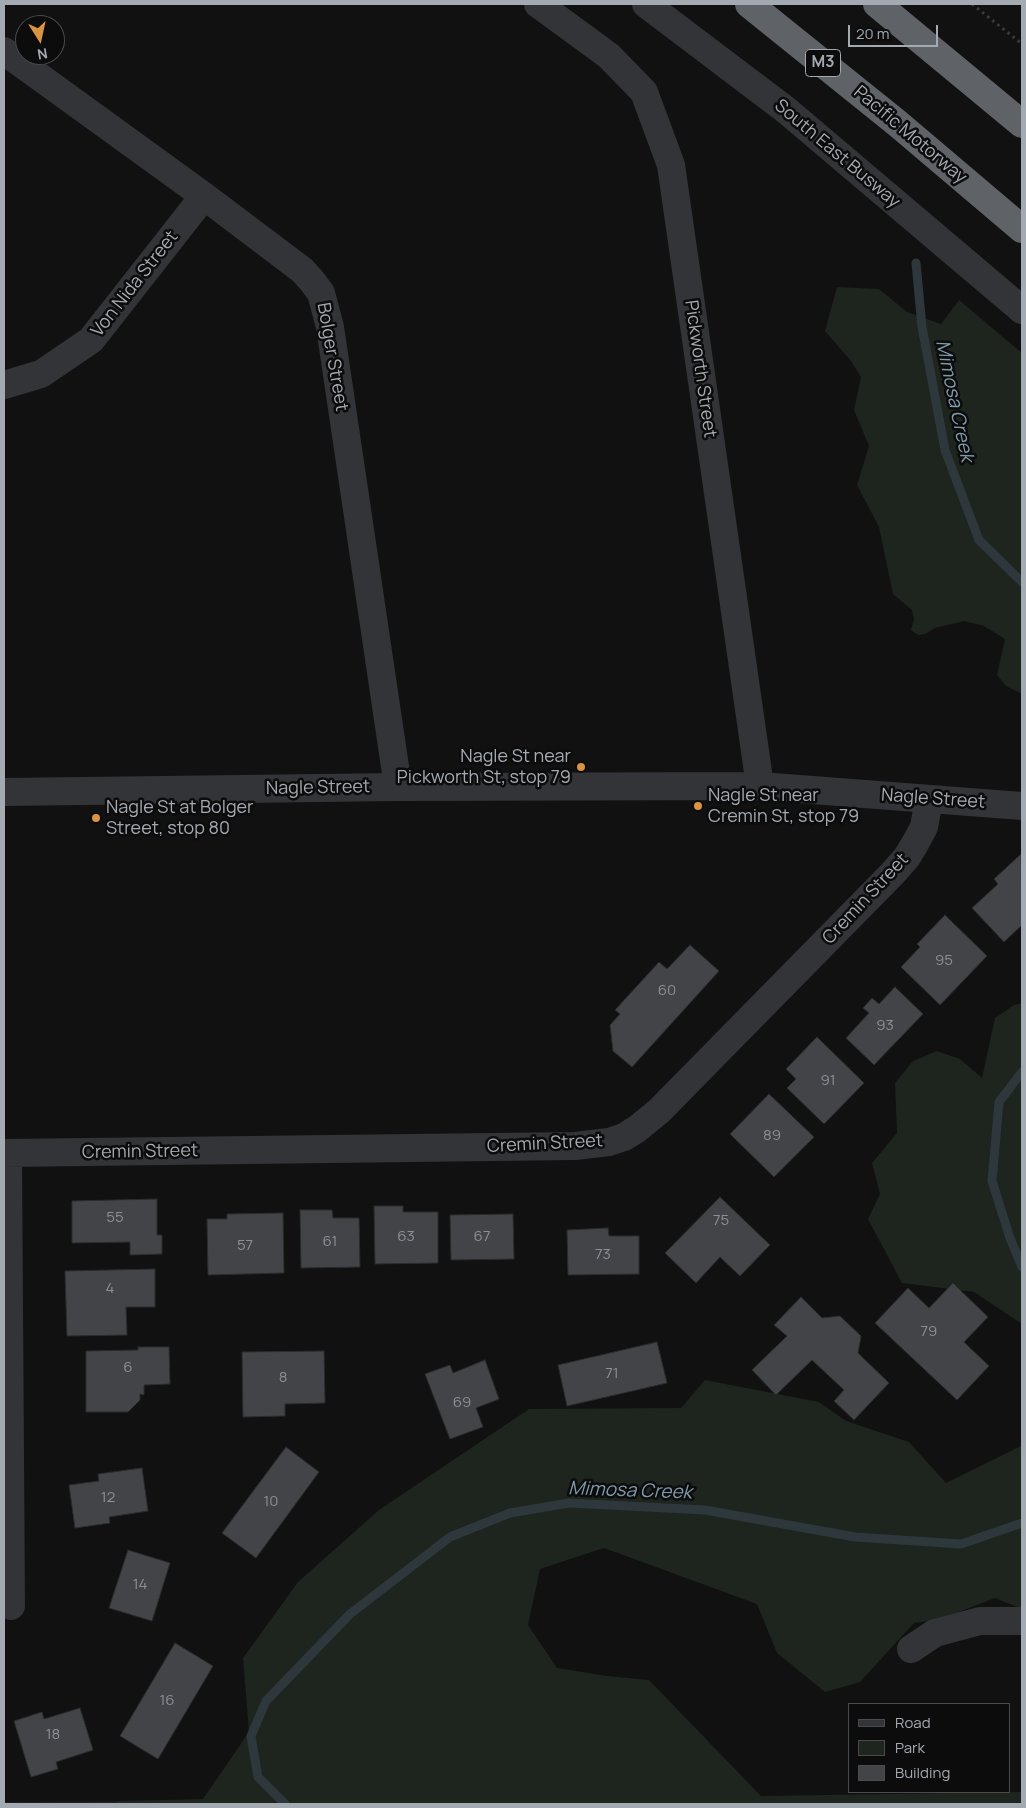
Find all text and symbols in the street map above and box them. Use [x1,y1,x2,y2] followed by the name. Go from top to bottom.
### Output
[15,15,65,65] north arrow
[851,15,941,47] scale bar
[856,23,889,44] text: 20 m
[36,44,49,65] text: N
[806,49,840,76] road number: M3
[849,81,971,189] street label: Pacific Motorway
[770,95,904,213] street label: South East Busway
[87,227,183,341] street label: Von Nida Street
[680,299,720,439] street label: Pickworth Street
[312,301,352,413] street label: Bolger Street
[930,338,978,464] water label: Mimosa Creek
[397,746,571,789] place label: Nagle St near Pickworth St, stop 79
[575,761,587,773] marker: Nagle St near Pickworth St, stop 79
[266,776,370,800] street label: Nagle Street
[708,785,859,828] place label: Nagle St near Cremin St, stop 79
[880,785,986,813] street label: Nagle Street
[106,797,254,840] place label: Nagle St at Bolger Street, stop 80
[692,800,704,812] marker: Nagle St near Cremin St, stop 79
[90,812,102,824] marker: Nagle St at Bolger Street, stop 80
[819,849,913,949] street label: Cremin Street
[935,952,953,970] house number: 95
[658,982,676,1000] house number: 60
[876,1017,894,1035] house number: 93
[820,1072,836,1090] house number: 91
[763,1127,781,1145] house number: 89
[486,1130,604,1158] street label: Cremin Street
[82,1140,198,1164] street label: Cremin Street
[106,1209,124,1227] house number: 55
[713,1212,729,1230] house number: 75
[397,1228,415,1246] house number: 63
[474,1228,490,1246] house number: 67
[323,1233,337,1251] house number: 61
[237,1237,253,1255] house number: 57
[595,1246,611,1264] house number: 73
[106,1280,114,1298] house number: 4
[921,1323,937,1341] house number: 79
[123,1359,133,1377] house number: 6
[605,1365,619,1383] house number: 71
[279,1369,287,1387] house number: 8
[453,1394,471,1412] house number: 69
[568,1477,692,1505] water label: Mimosa Creek
[101,1489,115,1507] house number: 12
[264,1493,278,1511] house number: 10
[133,1576,147,1594] house number: 14
[159,1692,175,1710] house number: 16
[848,1703,1011,1793] legend
[895,1712,931,1733] text: Road
[46,1726,60,1744] house number: 18
[895,1737,925,1758] text: Park
[895,1762,950,1783] text: Building

